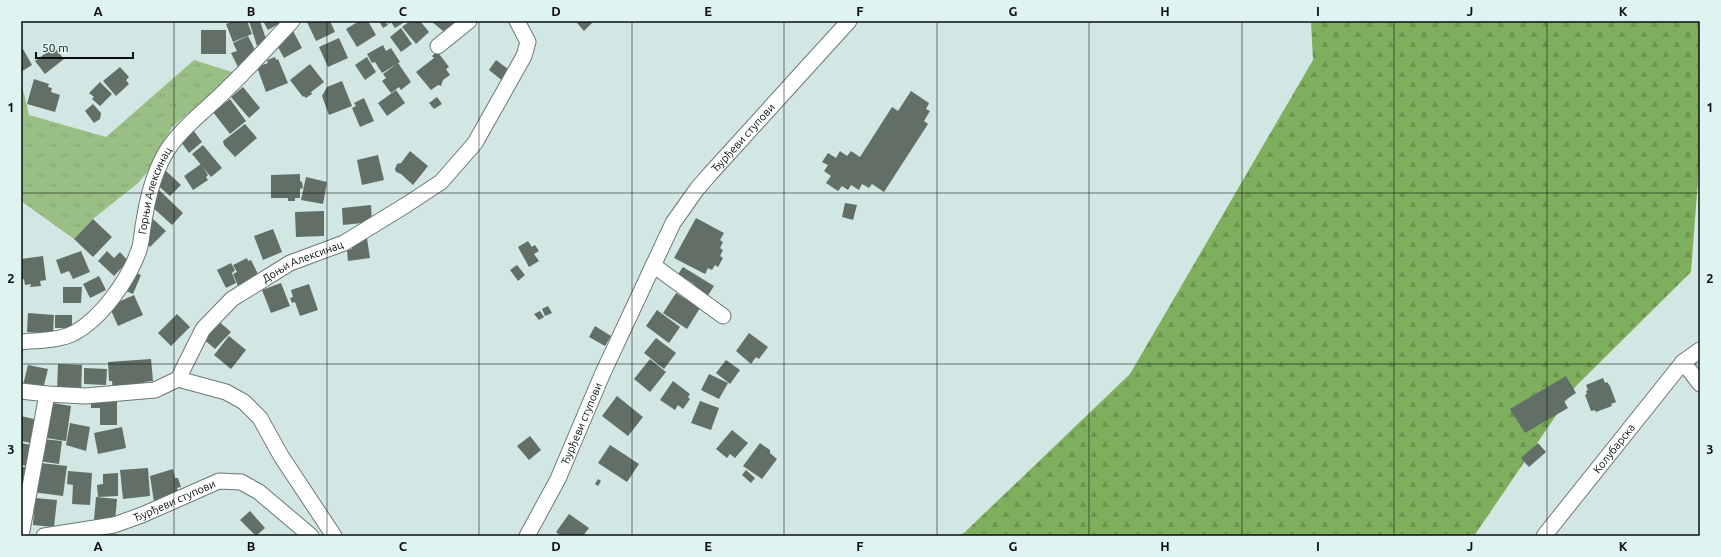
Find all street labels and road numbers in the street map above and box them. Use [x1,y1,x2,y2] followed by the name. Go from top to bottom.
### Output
[709,101,777,174] street label: Ђурђеви ступови
[136,144,174,235] street label: Горњи Алексинац
[260,238,345,285] street label: Доњи Алексинац
[559,381,604,467] street label: Ђурђеви ступови
[1591,421,1637,476] street label: Колубарска
[132,477,217,524] street label: Ђурђеви ступови

